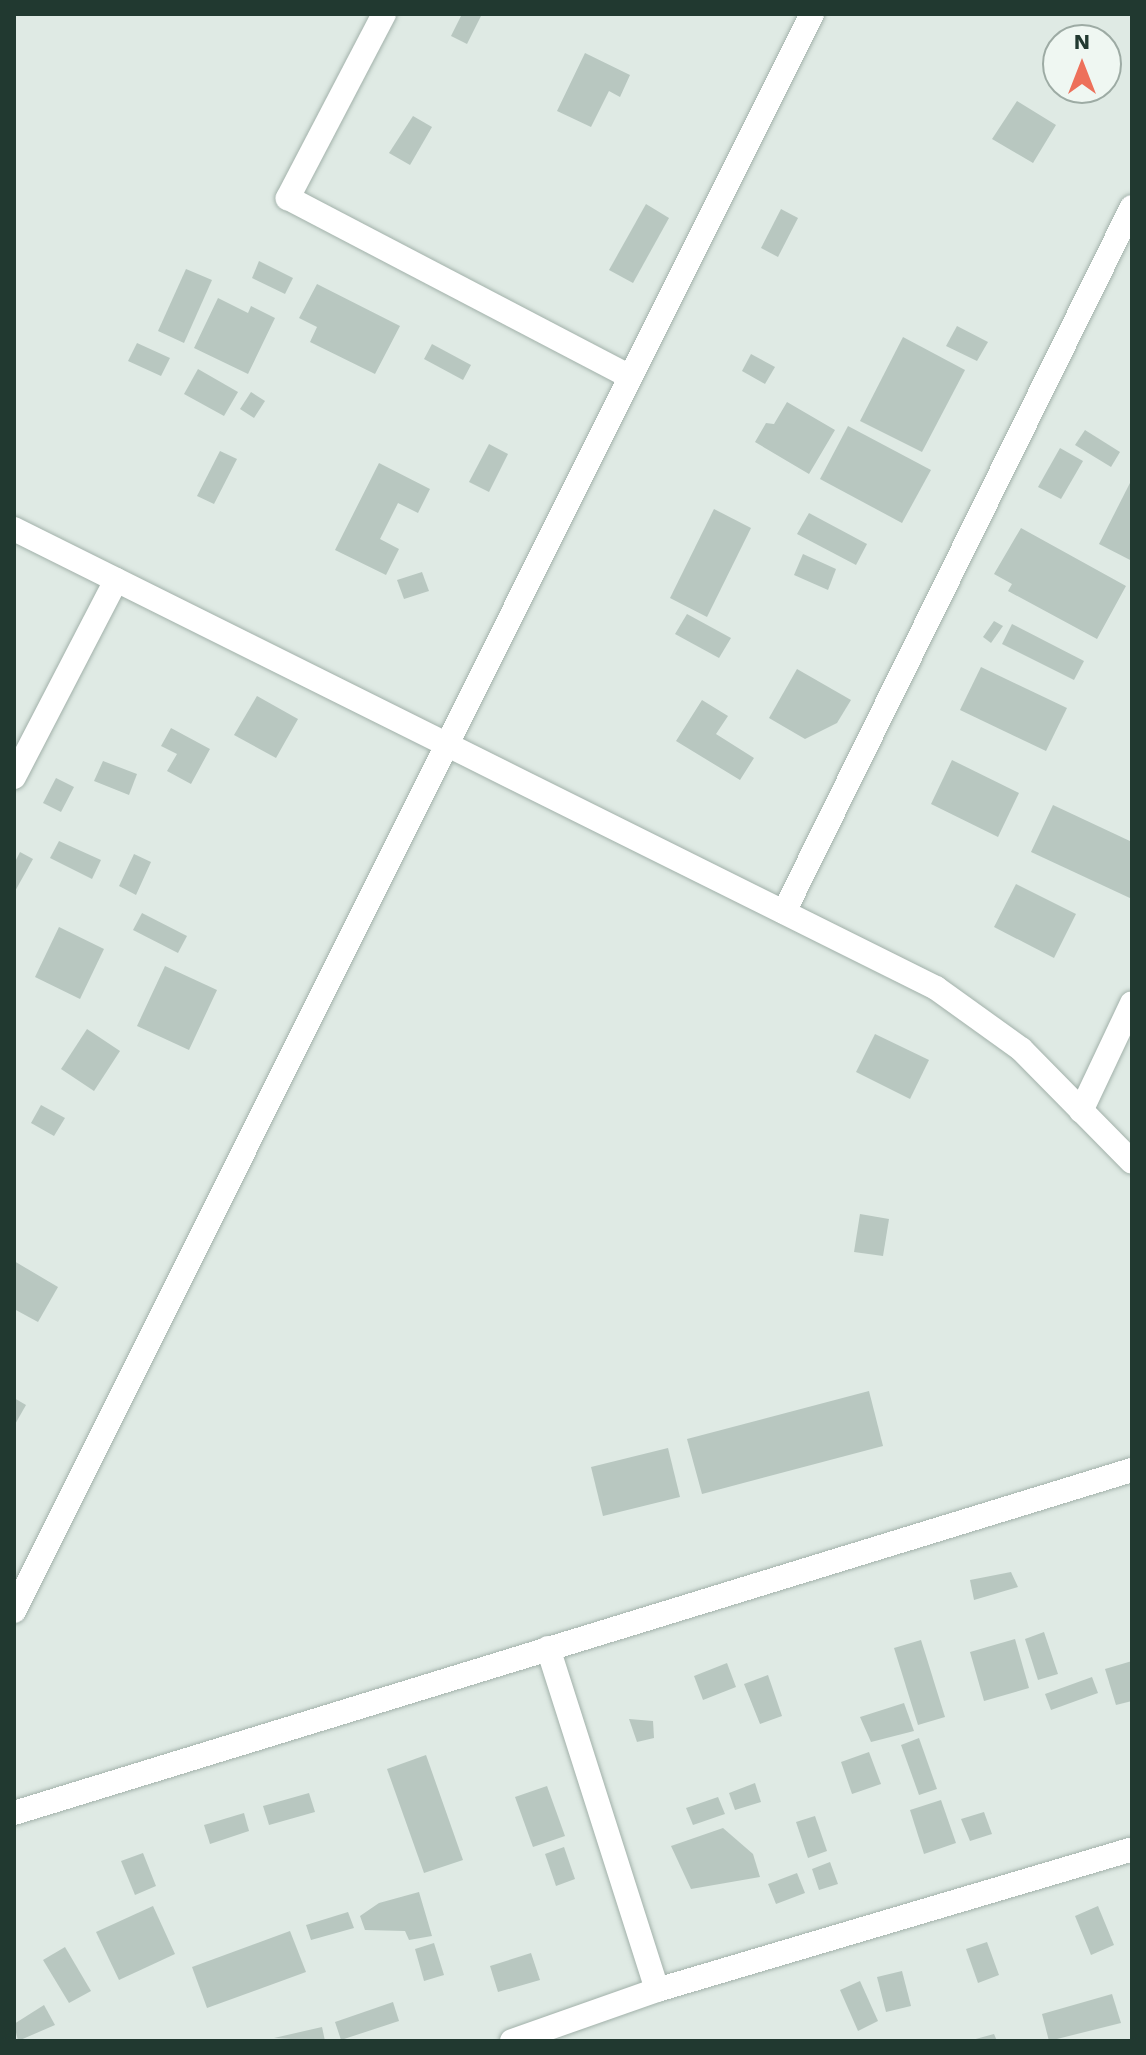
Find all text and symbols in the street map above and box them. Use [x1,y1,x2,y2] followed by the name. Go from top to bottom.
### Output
[1042,24,1122,104] north arrow
[1074,29,1090,54] text: N

